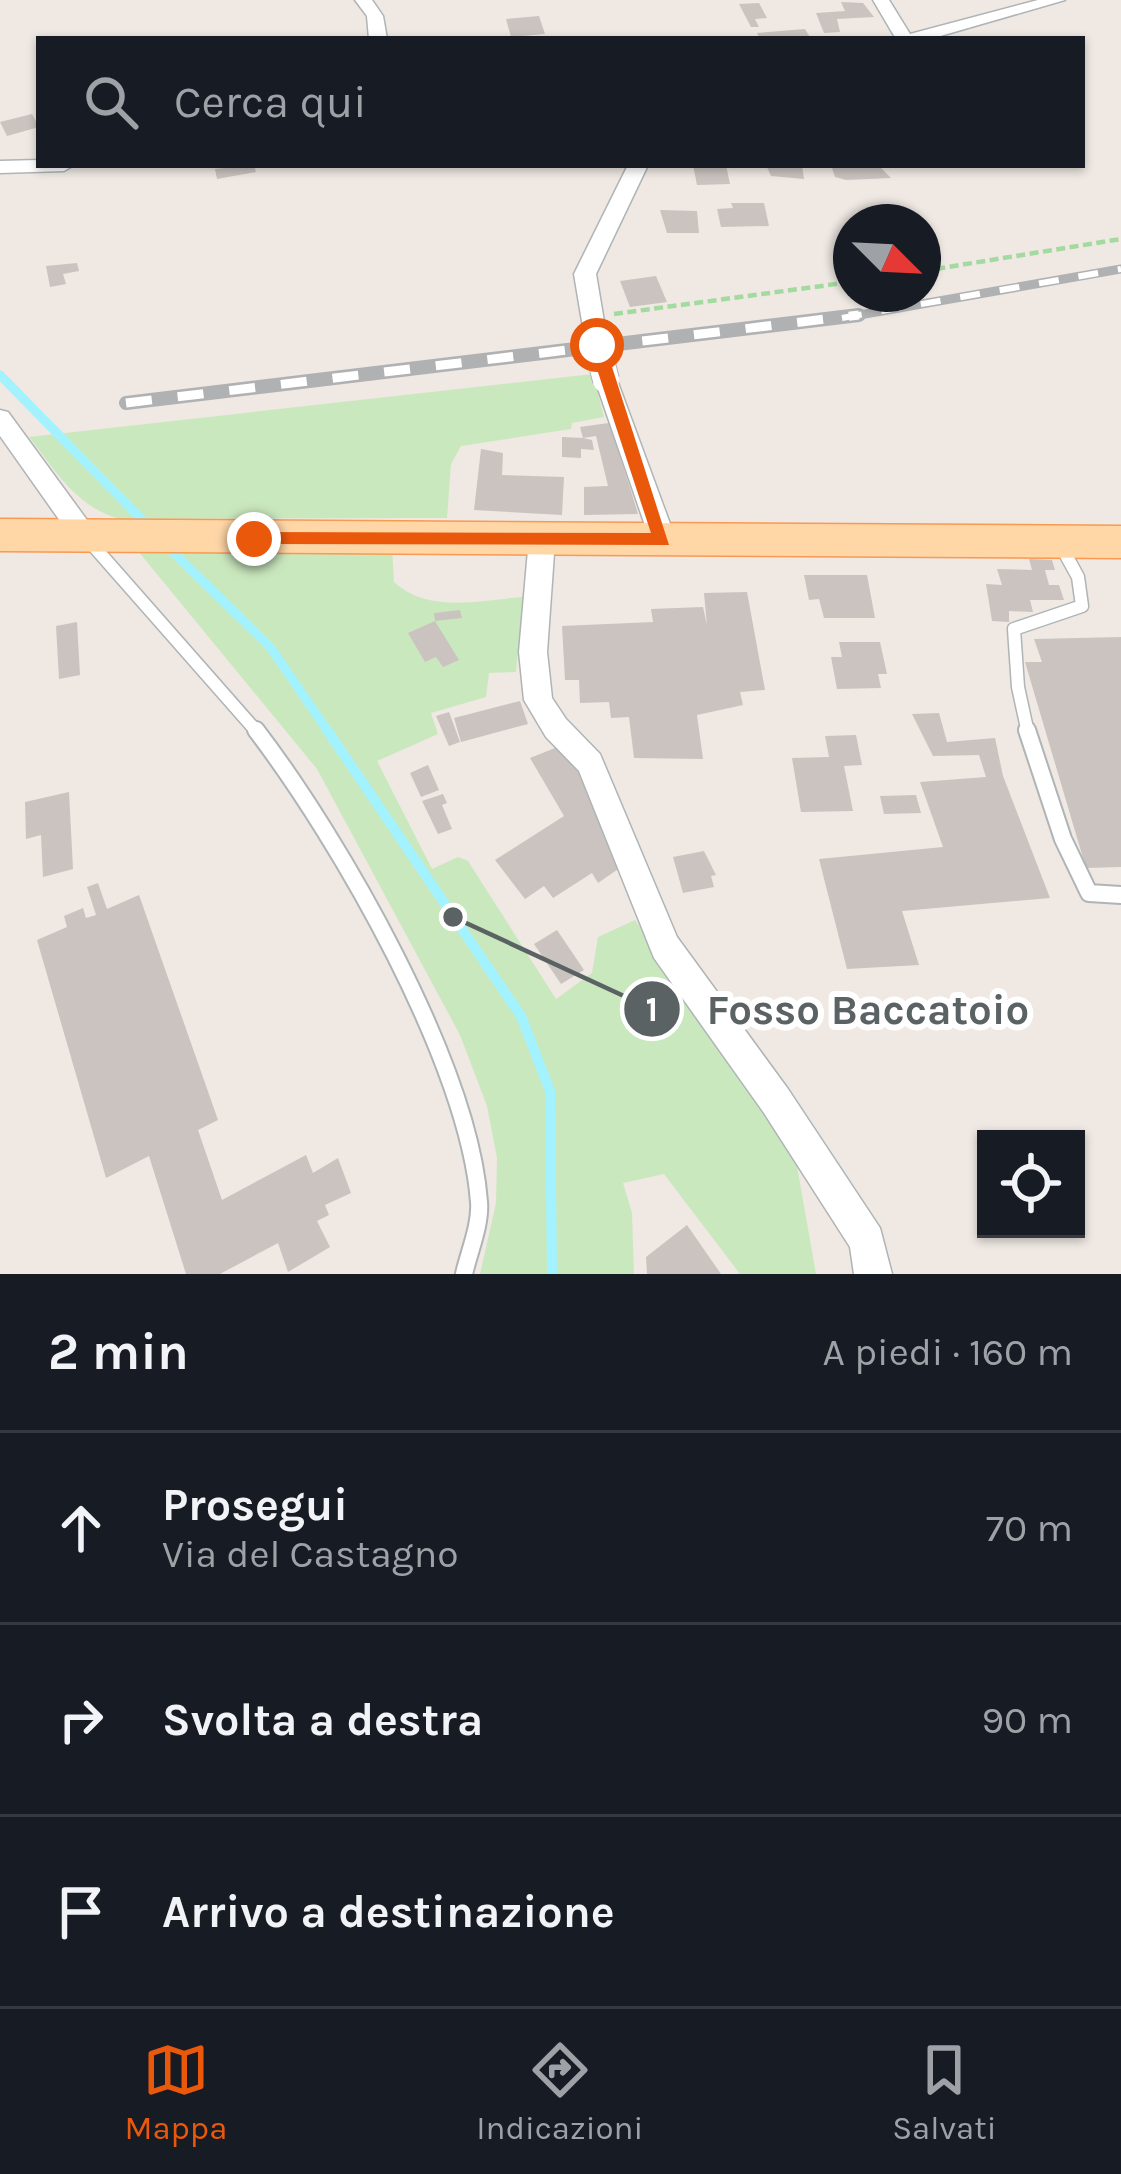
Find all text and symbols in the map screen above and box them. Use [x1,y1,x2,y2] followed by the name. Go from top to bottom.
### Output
[36,36,1085,168] search box
[78,69,144,135] icon: search
[174,76,367,128] text: Cerca qui
[833,204,941,312] north arrow
[570,318,624,372] route start
[227,512,281,566] route end
[622,970,1053,1048] callout: Fosso Baccatoio
[707,985,1029,1035] text: Fosso Baccatoio
[646,988,658,1030] text: 1
[977,1130,1085,1238] map controls
[977,1130,1085,1238] button: locate
[48,1322,189,1382] text: 2 min
[823,1329,1073,1375] text: A piedi · 160 m
[162,1479,348,1531] text: Prosegui
[48,1495,114,1561] icon: ahead
[986,1505,1073,1551] text: 70 m
[162,1531,458,1577] text: Via del Castagno
[48,1687,114,1753] icon: right
[162,1694,483,1746] text: Svolta a destra
[981,1697,1073,1743] text: 90 m
[48,1879,114,1945] icon: arrive
[162,1886,615,1938] text: Arrivo a destinazione
[124,2037,227,2147] tab: Mappa
[476,2037,643,2147] tab: Indicazioni
[892,2037,997,2147] tab: Salvati

